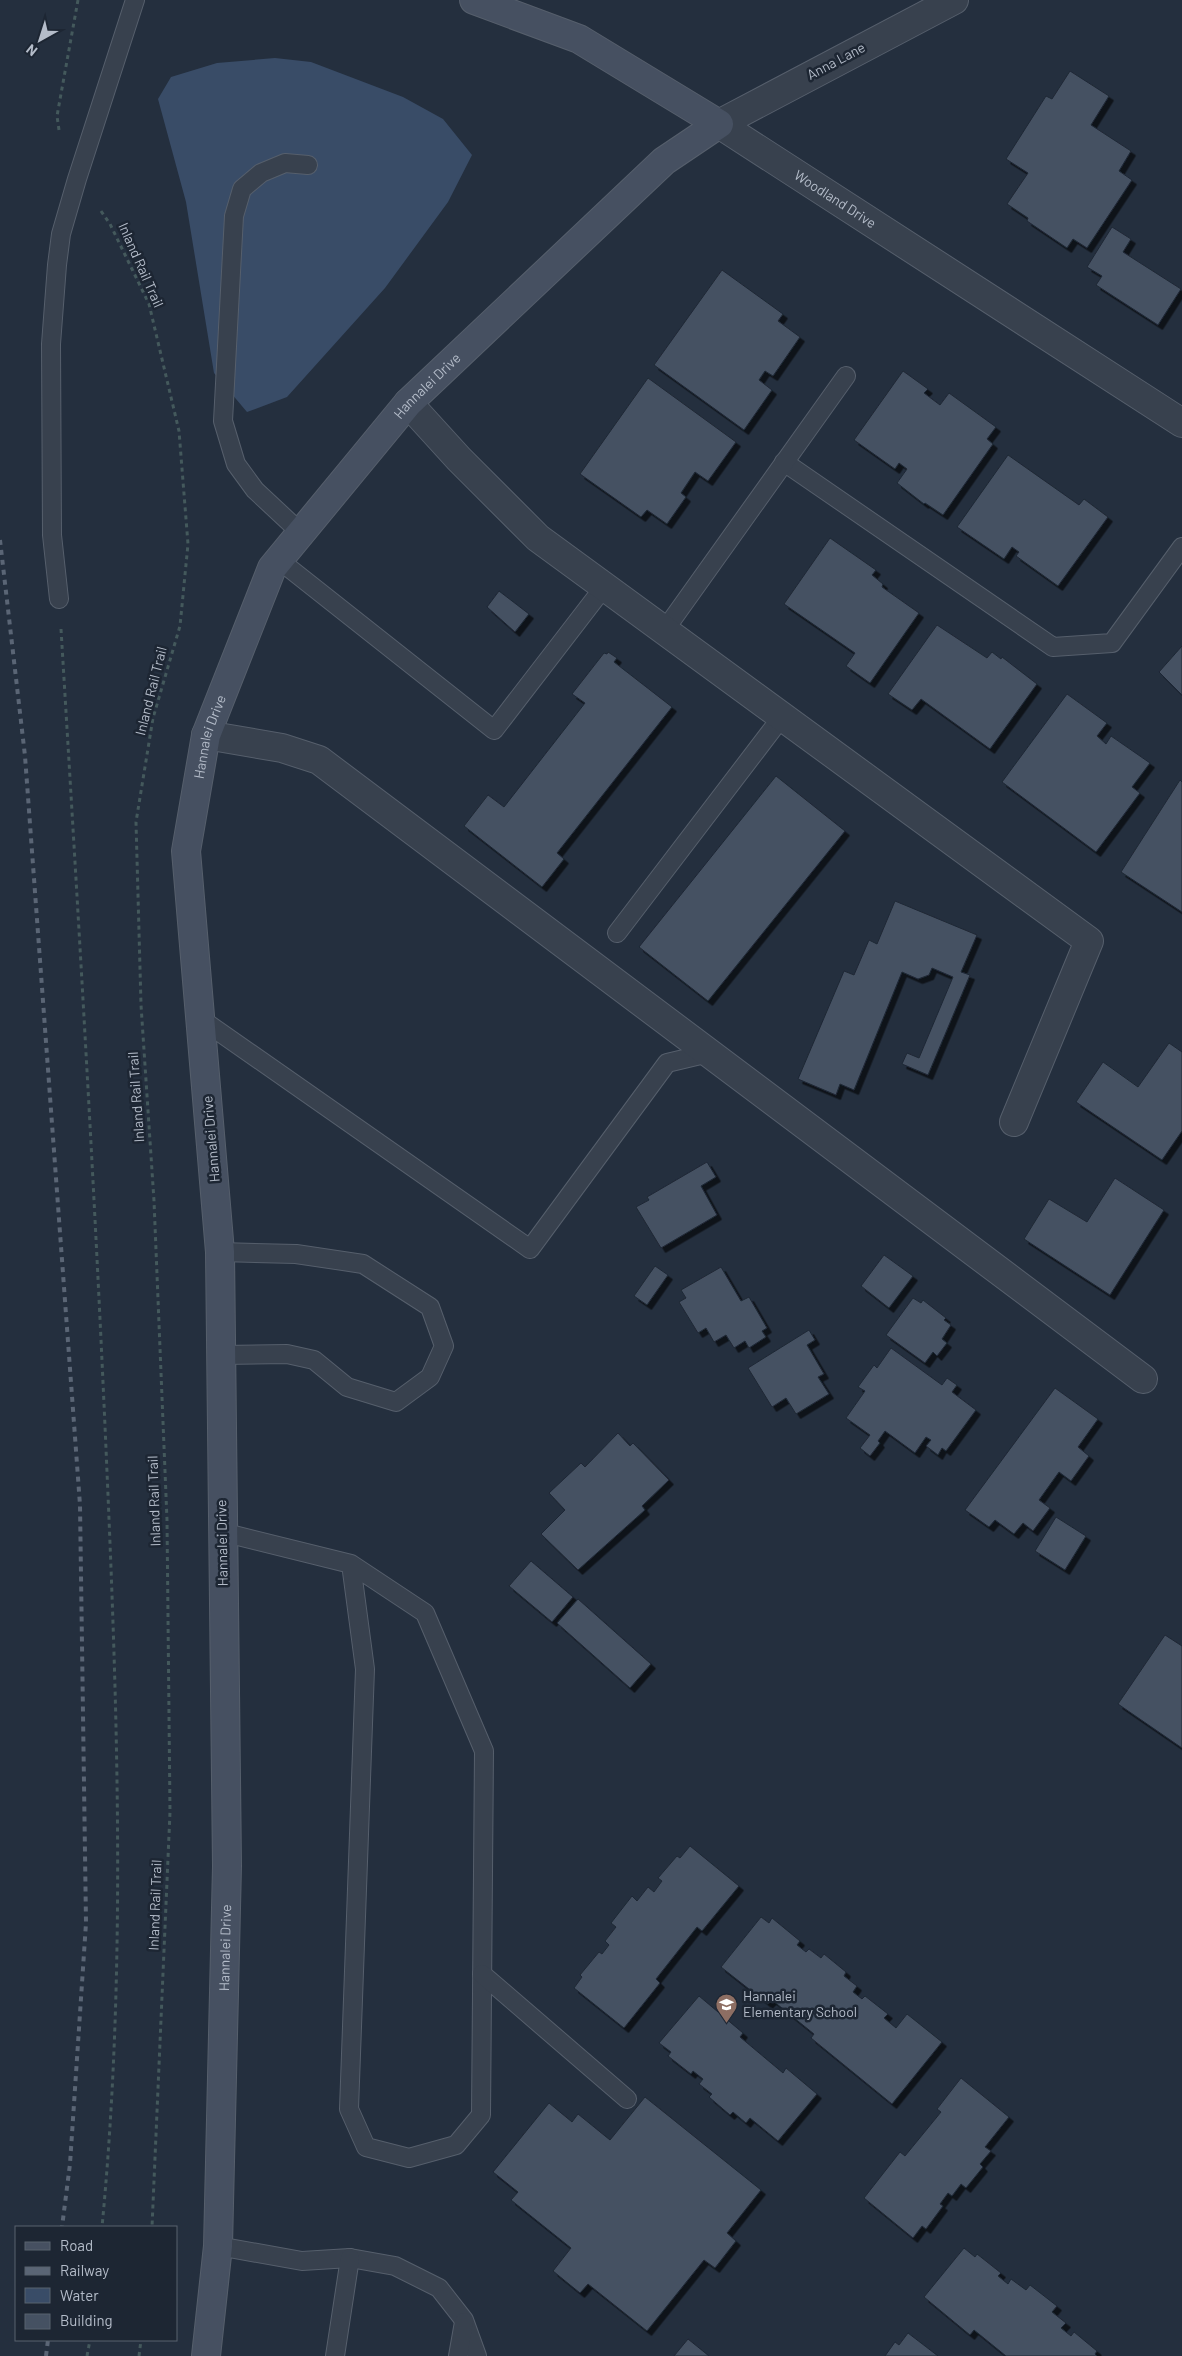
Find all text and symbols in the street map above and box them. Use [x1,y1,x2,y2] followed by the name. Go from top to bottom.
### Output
[15,15,65,65] north arrow
[804,38,868,83] street label: Anna Lane
[23,41,40,60] text: N
[791,166,880,231] street label: Woodland Drive
[115,220,168,310] street label: Inland Rail Trail
[390,349,464,422] street label: Hannalei Drive
[131,645,170,737] street label: Inland Rail Trail
[190,692,229,780] street label: Hannalei Drive
[124,1051,147,1143] street label: Inland Rail Trail
[198,1095,223,1183] street label: Hannalei Drive
[143,1455,164,1547] street label: Inland Rail Trail
[212,1499,231,1587] street label: Hannalei Drive
[144,1859,165,1951] street label: Inland Rail Trail
[215,1904,234,1991] street label: Hannalei Drive
[743,1987,857,2020] place label: Hannalei Elementary School
[715,1992,739,2023] school or university icon: Hannalei Elementary School
[15,2226,178,2341] legend
[60,2236,93,2254] text: Road
[60,2261,109,2279] text: Railway
[60,2286,99,2304] text: Water
[60,2311,113,2329] text: Building

